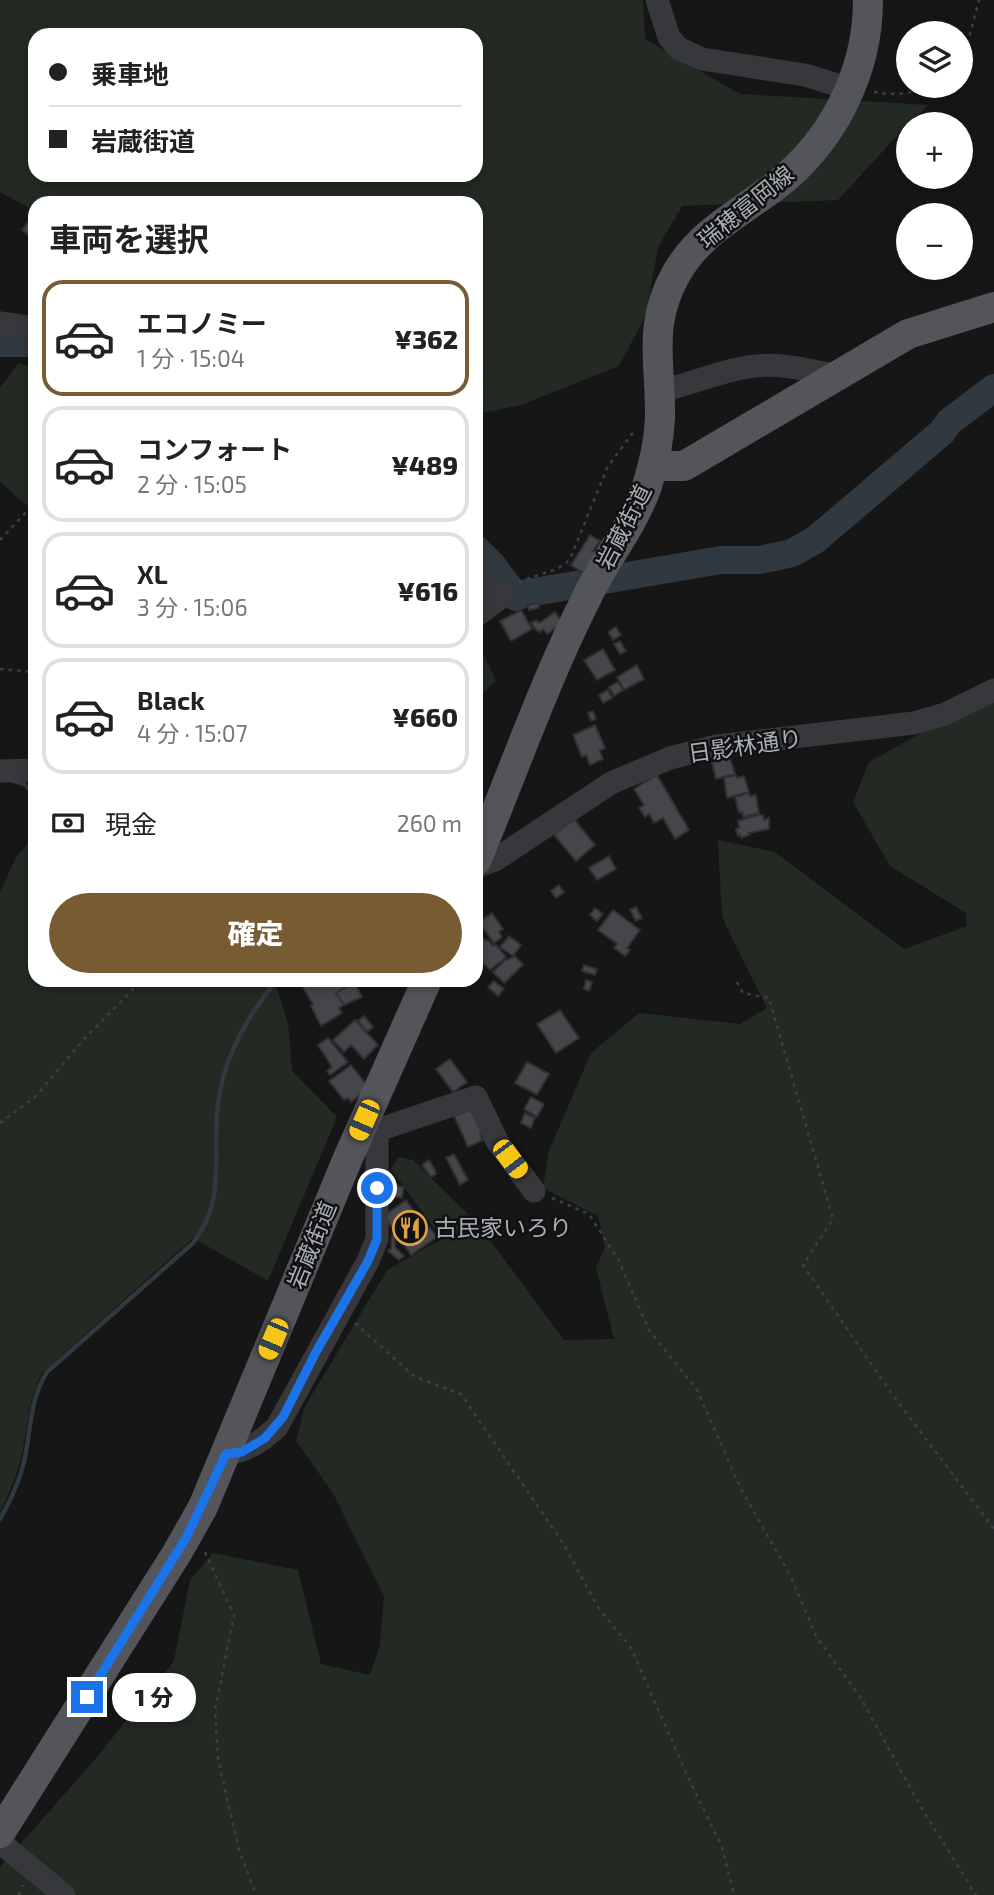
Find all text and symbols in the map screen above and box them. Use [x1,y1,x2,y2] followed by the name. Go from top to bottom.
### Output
[896,21,973,280] map controls
[896,21,973,98] button: layers
[91,58,169,89] text: 乗車地
[896,112,973,189] button: +
[91,125,195,156] text: 岩蔵街道
[692,159,799,253] street label: 瑞穂富岡線
[896,203,973,280] button: −
[49,219,209,257] text: 車両を選択
[53,307,116,370] icon: car
[137,307,267,338] text: エコノミー
[394,323,458,354] text: ¥362
[137,344,245,372] text: 1 分 · 15:04
[53,433,116,496] icon: car
[137,433,292,464] text: コンフォート
[391,449,458,480] text: ¥489
[137,470,247,498] text: 2 分 · 15:05
[590,479,656,574] street label: 岩蔵街道
[137,558,168,589] text: XL
[53,559,116,622] icon: car
[397,575,458,606] text: ¥616
[137,593,248,621] text: 3 分 · 15:06
[137,684,205,715] text: Black
[53,685,116,748] icon: car
[392,701,458,732] text: ¥660
[137,719,248,747] text: 4 分 · 15:07
[686,723,804,767] street label: 日影林通り
[49,804,87,842] icon: cash
[105,808,157,839] text: 現金
[397,809,462,837] text: 260 m
[49,893,462,973] button: 確定
[346,1097,383,1143] car
[489,1136,532,1182] car
[361,1172,393,1204] route start
[281,1197,341,1293] street label: 岩蔵街道
[391,1209,429,1247] restaurant icon: 古民家いろり
[434,1213,572,1241] place label: 古民家いろり
[256,1316,291,1362] car
[112,1672,196,1722] callout: 1 分
[71,1681,103,1713] route end
[135,1683,173,1711] text: 1 分

